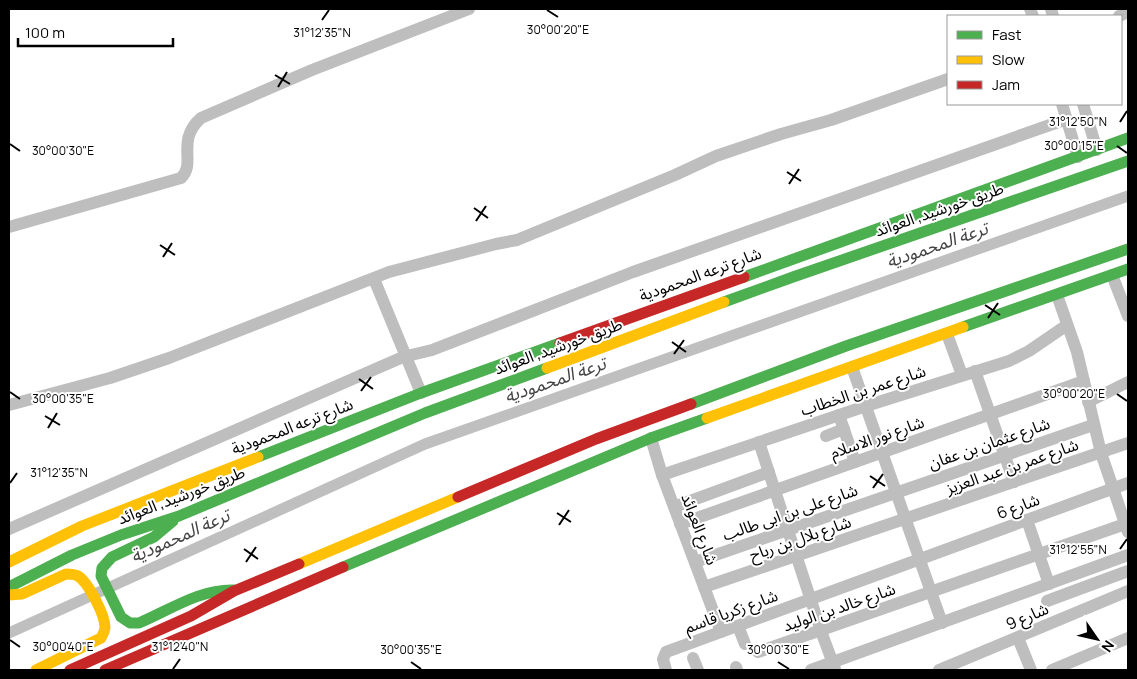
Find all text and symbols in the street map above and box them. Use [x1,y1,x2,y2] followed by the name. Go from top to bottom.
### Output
[18,15,172,47] scale bar
[947,15,1122,105] legend
[527,21,589,38] text: 30°00'20"E
[25,22,65,43] text: 100 m
[293,24,351,41] text: 31°12'35"N
[992,24,1021,45] text: Fast
[992,49,1025,70] text: Slow
[992,74,1020,95] text: Jam
[1049,113,1107,130] text: 31°12'50"N
[1044,137,1104,154] text: 30°00'15"E
[32,142,94,159] text: 30°00'30"E
[872,177,1007,241] street label: طريق خورشيد, العوائد
[883,215,993,273] water label: ترعة المحمودية
[636,242,765,308] street label: شارع ترعه المحمودية
[491,313,625,379] street label: طريق خورشيد, العوائد
[501,350,611,408] water label: ترعة المحمودية
[798,359,929,423] street label: شارع عمر بن الخطاب
[1043,385,1105,402] text: 30°00'20"E
[32,390,94,407] text: 30°00'35"E
[228,393,357,461] street label: شارع ترعه المحمودية
[827,411,928,465] street label: شارع نور الاسلام
[925,412,1053,476] street label: شارع عثمان بن عفان
[942,433,1082,501] street label: شارع عمر بن عبد العزيز
[114,460,248,529] street label: طريق خورشيد, العوائد
[30,464,88,481] text: 31°12'35"N
[719,479,861,547] street label: شارع على بن ابى طالب
[993,488,1043,526] street label: شارع 6
[674,490,724,569] street label: شارع العوائد
[126,501,235,568] water label: ترعة المحمودية
[746,510,855,568] street label: شارع بلال بن رباح
[1049,541,1107,558] text: 31°12'55"N
[780,577,899,638] street label: شارع خالد بن الوليد
[681,584,782,640] street label: شارع زكريا قاسم
[1002,597,1052,637] street label: شارع 9
[1072,614,1122,664] north arrow
[1098,637,1119,656] text: N
[32,638,94,655] text: 30°00'40"E
[152,638,208,655] text: 31°12'40"N
[380,641,442,658] text: 30°00'35"E
[747,641,809,658] text: 30°00'30"E

